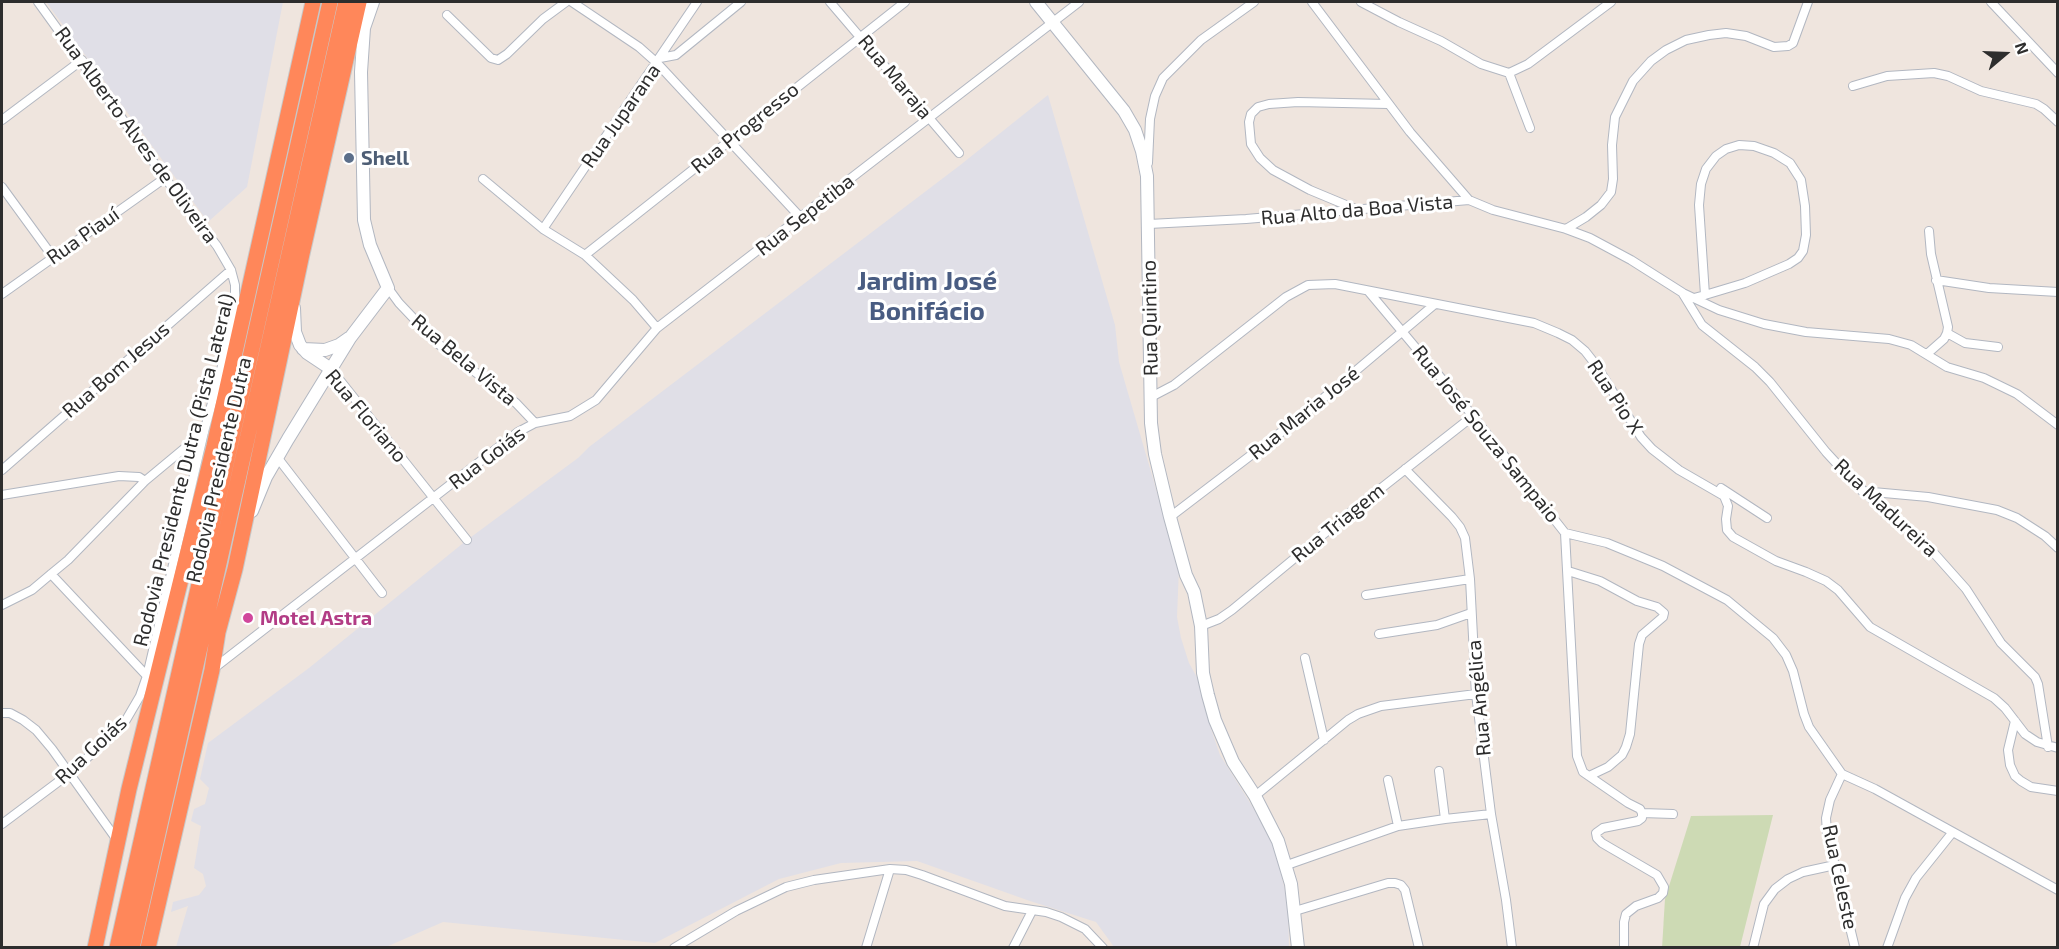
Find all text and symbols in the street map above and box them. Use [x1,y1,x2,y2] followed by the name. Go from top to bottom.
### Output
[50,22,222,248] street label: Rua Alberto Alves de Oliveira
[1975,24,2035,84] north arrow
[853,30,937,124] street label: Rua Maraja
[2012,39,2033,57] text: N
[576,59,666,173] street label: Rua Juparana
[686,77,804,179] street label: Rua Progresso
[361,146,409,170] place label: Shell
[342,151,356,165] marker: Shell
[751,169,859,261] street label: Rua Sepetiba
[1260,190,1454,230] street label: Rua Alto da Boa Vista
[42,202,124,270] street label: Rua Piauí
[1137,260,1163,376] street label: Rua Quintino
[857,265,997,326] district label: Jardim José Bonifácio
[128,291,240,649] street label: Rodovia Presidente Dutra (Pista Lateral)
[407,309,521,411] street label: Rua Bela Vista
[57,317,175,423] street label: Rua Bom Jesus
[1407,341,1565,527] street label: Rua José Souza Sampaio
[181,355,257,585] street label: Rodovia Presidente Dutra
[1582,355,1648,439] street label: Rua Pio X
[1244,361,1364,465] street label: Rua Maria José
[320,365,412,467] street label: Rua Floriano
[444,422,530,494] street label: Rua Goiás
[1829,454,1943,562] street label: Rua Madureira
[1287,478,1389,568] street label: Rua Triagem
[260,606,372,630] place label: Motel Astra
[241,611,255,625] marker: Motel Astra
[1462,639,1496,757] street label: Rua Angélica
[50,711,132,789] street label: Rua Goiás
[1817,822,1863,932] street label: Rua Celeste

